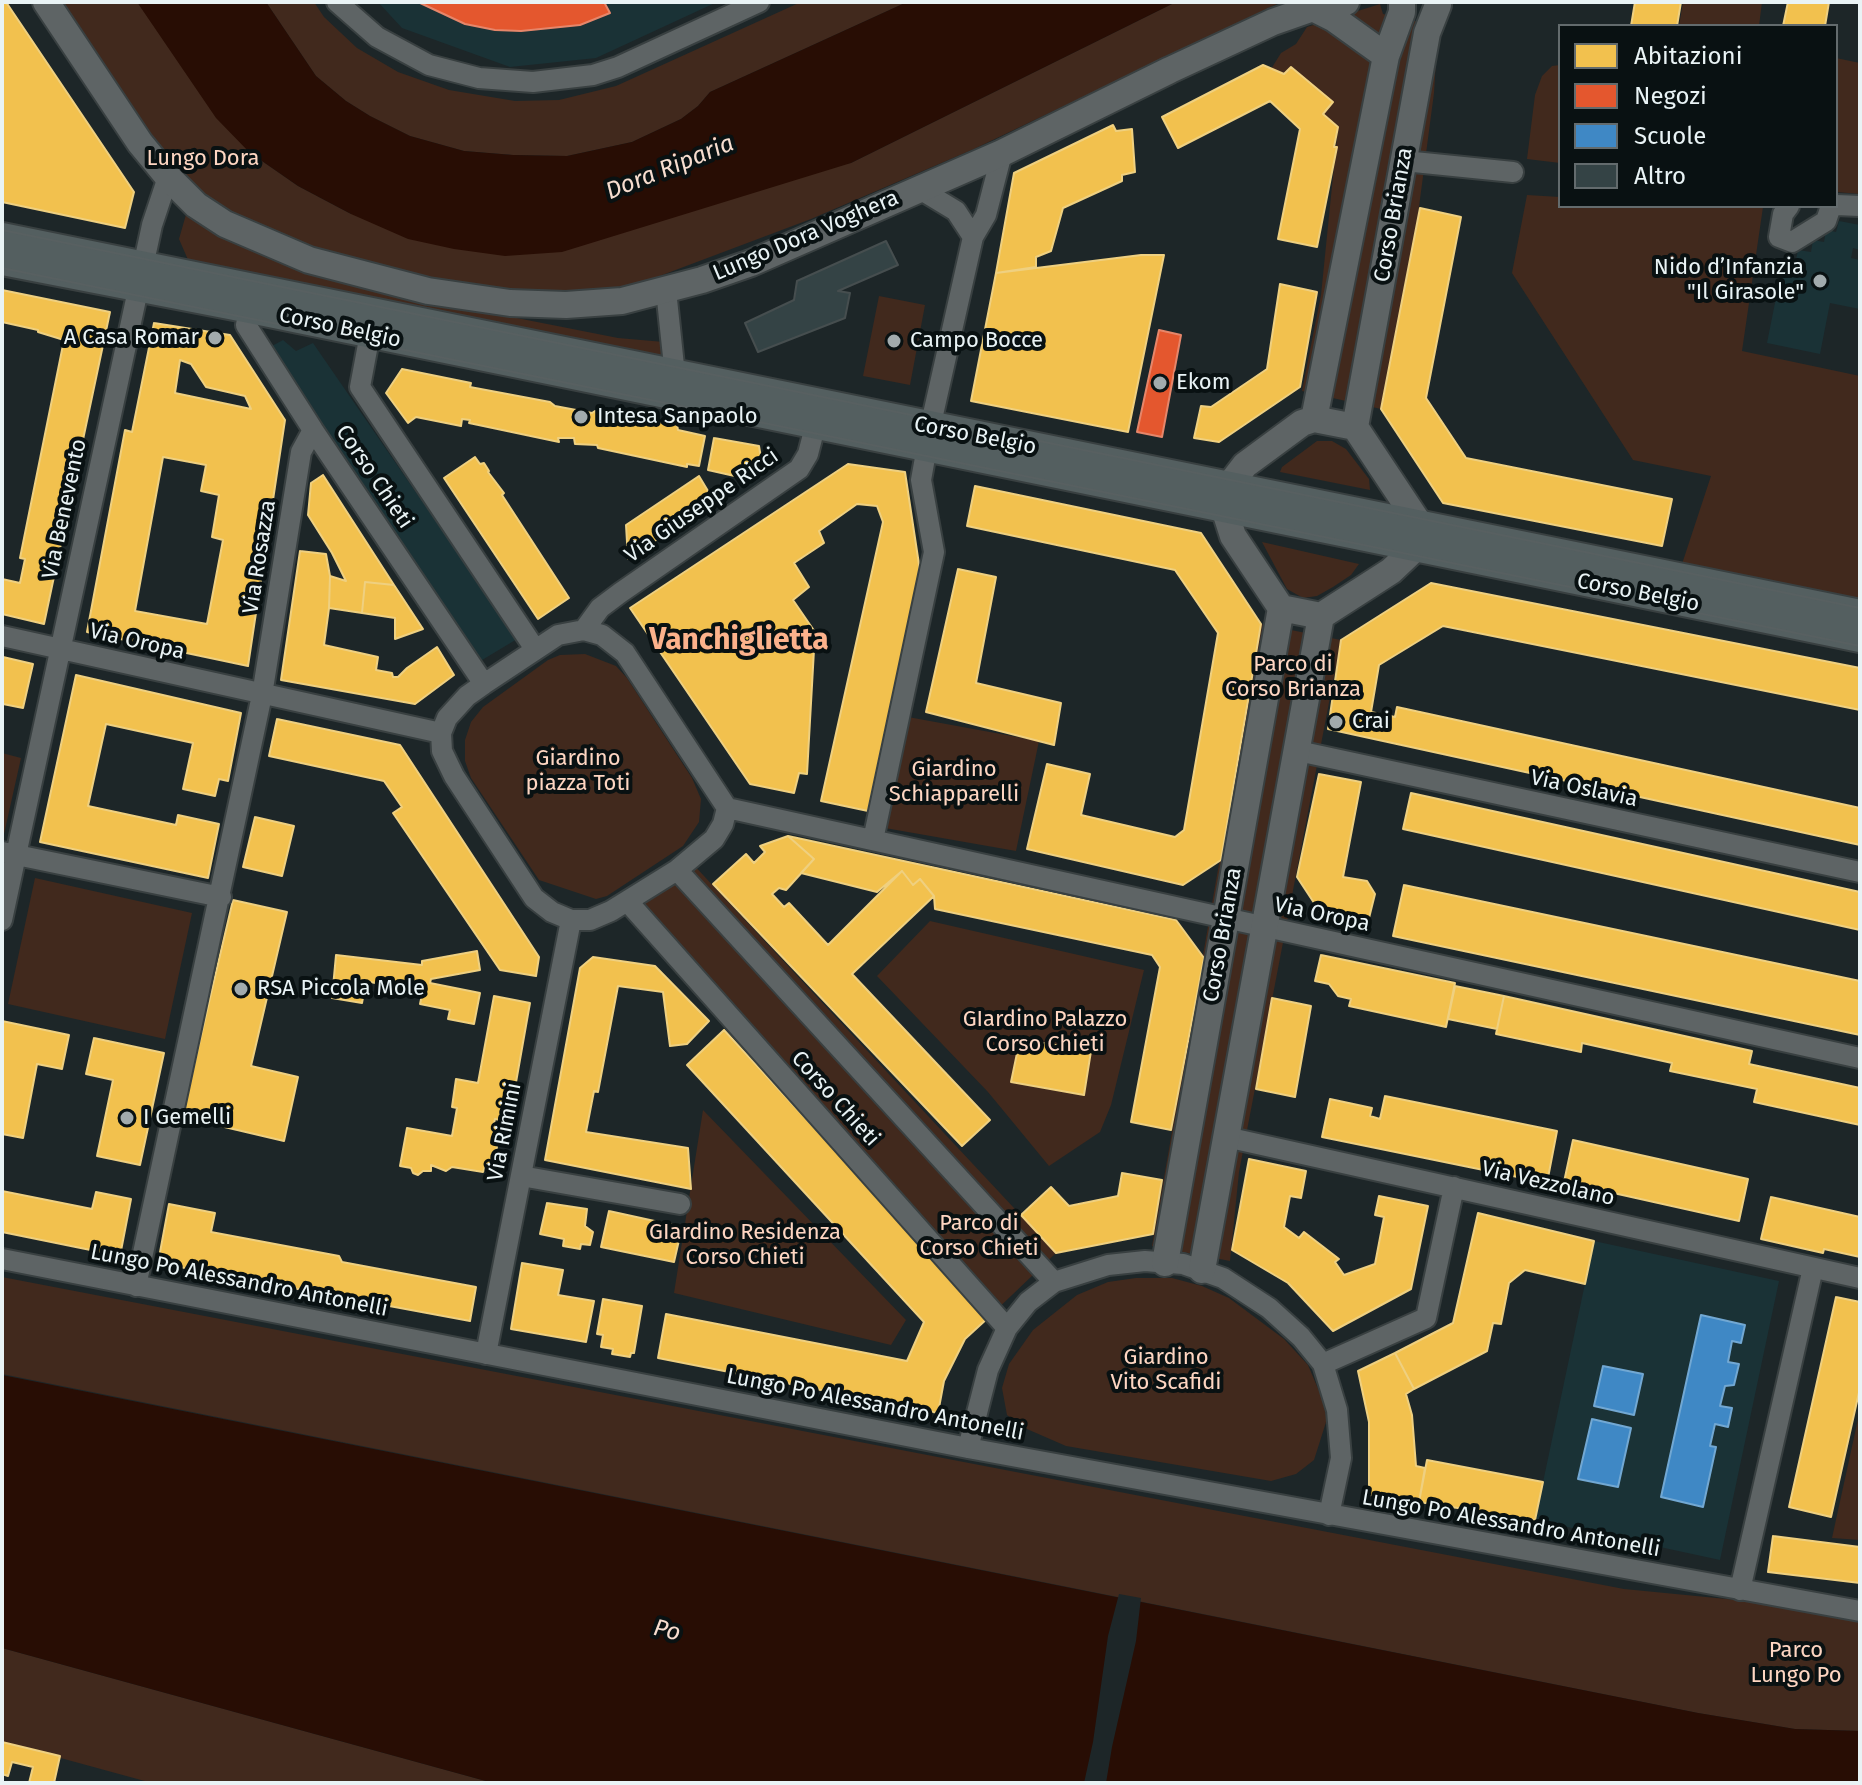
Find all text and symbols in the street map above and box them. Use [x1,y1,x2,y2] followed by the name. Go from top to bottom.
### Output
[1558,24,1838,208] legend
[1634,42,1742,70] text: Abitazioni
[1634,82,1707,110] text: Negozi
[1634,122,1706,150] text: Scuole
[602,129,738,207] water label: Dora Riparia
[147,146,259,172] park label: Lungo Dora
[1369,146,1419,284] street label: Corso Brianza
[1634,162,1686,190] text: Altro
[709,185,903,287] street label: Lungo Dora Voghera
[1654,255,1804,306] place label: Nido d’Infanzia "Il Girasole"
[1811,272,1829,290] marker: Nido d’Infanzia "Il Girasole"
[277,302,403,354] street label: Corso Belgio
[64,325,199,351] place label: A Casa Romar
[910,328,1043,354] place label: Campo Bocce
[206,329,224,347] marker: A Casa Romar
[885,332,903,350] marker: Campo Bocce
[1176,370,1231,396] place label: Ekom
[1151,374,1169,392] marker: Ekom
[597,404,758,430] place label: Intesa Sanpaolo
[572,408,590,426] marker: Intesa Sanpaolo
[912,411,1038,461] street label: Corso Belgio
[330,420,418,534] street label: Corso Chieti
[37,437,93,581] street label: Via Benevento
[620,443,784,569] street label: Via Giuseppe Ricci
[238,498,282,616] street label: Via Rosazza
[1575,568,1701,618] street label: Corso Belgio
[87,618,187,666] street label: Via Oropa
[649,623,829,659] district label: Vanchiglietta
[1225,652,1361,704] park label: Parco di Corso Brianza
[1352,709,1390,735] place label: Crai
[1327,713,1345,731] marker: Crai
[525,746,631,798] park label: Giardino piazza Toti
[889,757,1019,808] park label: Giardino Schiapparelli
[1528,765,1640,813] street label: Via Oslavia
[1198,866,1248,1004] street label: Corso Brianza
[1272,892,1372,938] street label: Via Oropa
[257,976,425,1002] place label: RSA Piccola Mole
[232,980,250,998] marker: RSA Piccola Mole
[963,1007,1127,1058] park label: GIardino Palazzo Corso Chieti
[785,1046,885,1152] street label: Corso Chieti
[483,1080,527,1184] street label: Via Rimini
[143,1105,231,1131] place label: I Gemelli
[118,1109,136,1127] marker: I Gemelli
[1479,1156,1617,1212] street label: Via Vezzolano
[919,1211,1039,1262] park label: Parco di Corso Chieti
[649,1220,841,1272] park label: GIardino Residenza Corso Chieti
[88,1239,390,1323] street label: Lungo Po Alessandro Antonelli
[1111,1345,1221,1396] park label: Giardino Vito Scafidi
[724,1363,1026,1447] street label: Lungo Po Alessandro Antonelli
[1360,1485,1662,1563] street label: Lungo Po Alessandro Antonelli
[651,1614,683,1648] water label: Po
[1750,1638,1842,1690] park label: Parco Lungo Po

